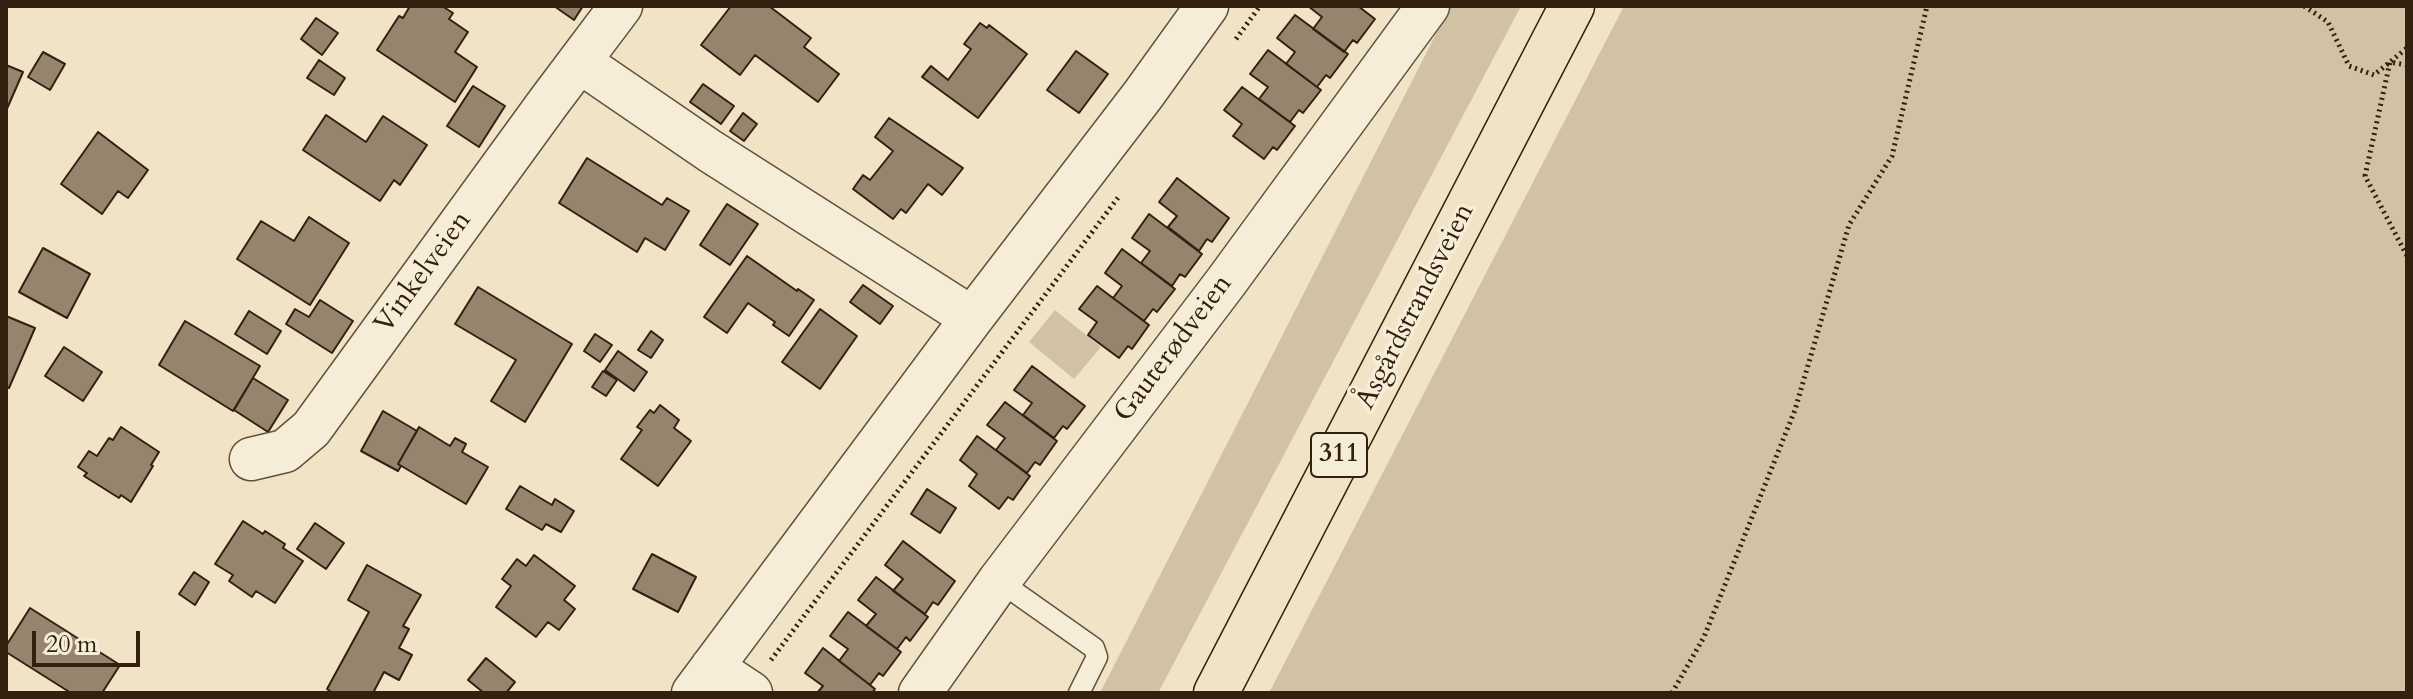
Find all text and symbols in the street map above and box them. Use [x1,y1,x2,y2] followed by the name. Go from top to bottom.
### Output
[1350,199,1482,415] street label: Åsgårdstrandsveien
[369,205,479,341] street label: Vinkelveien
[1108,269,1240,429] street label: Gauterødveien
[1311,433,1367,477] road number: 311
[36,615,144,665] scale bar
[46,628,97,661] text: 20 m

